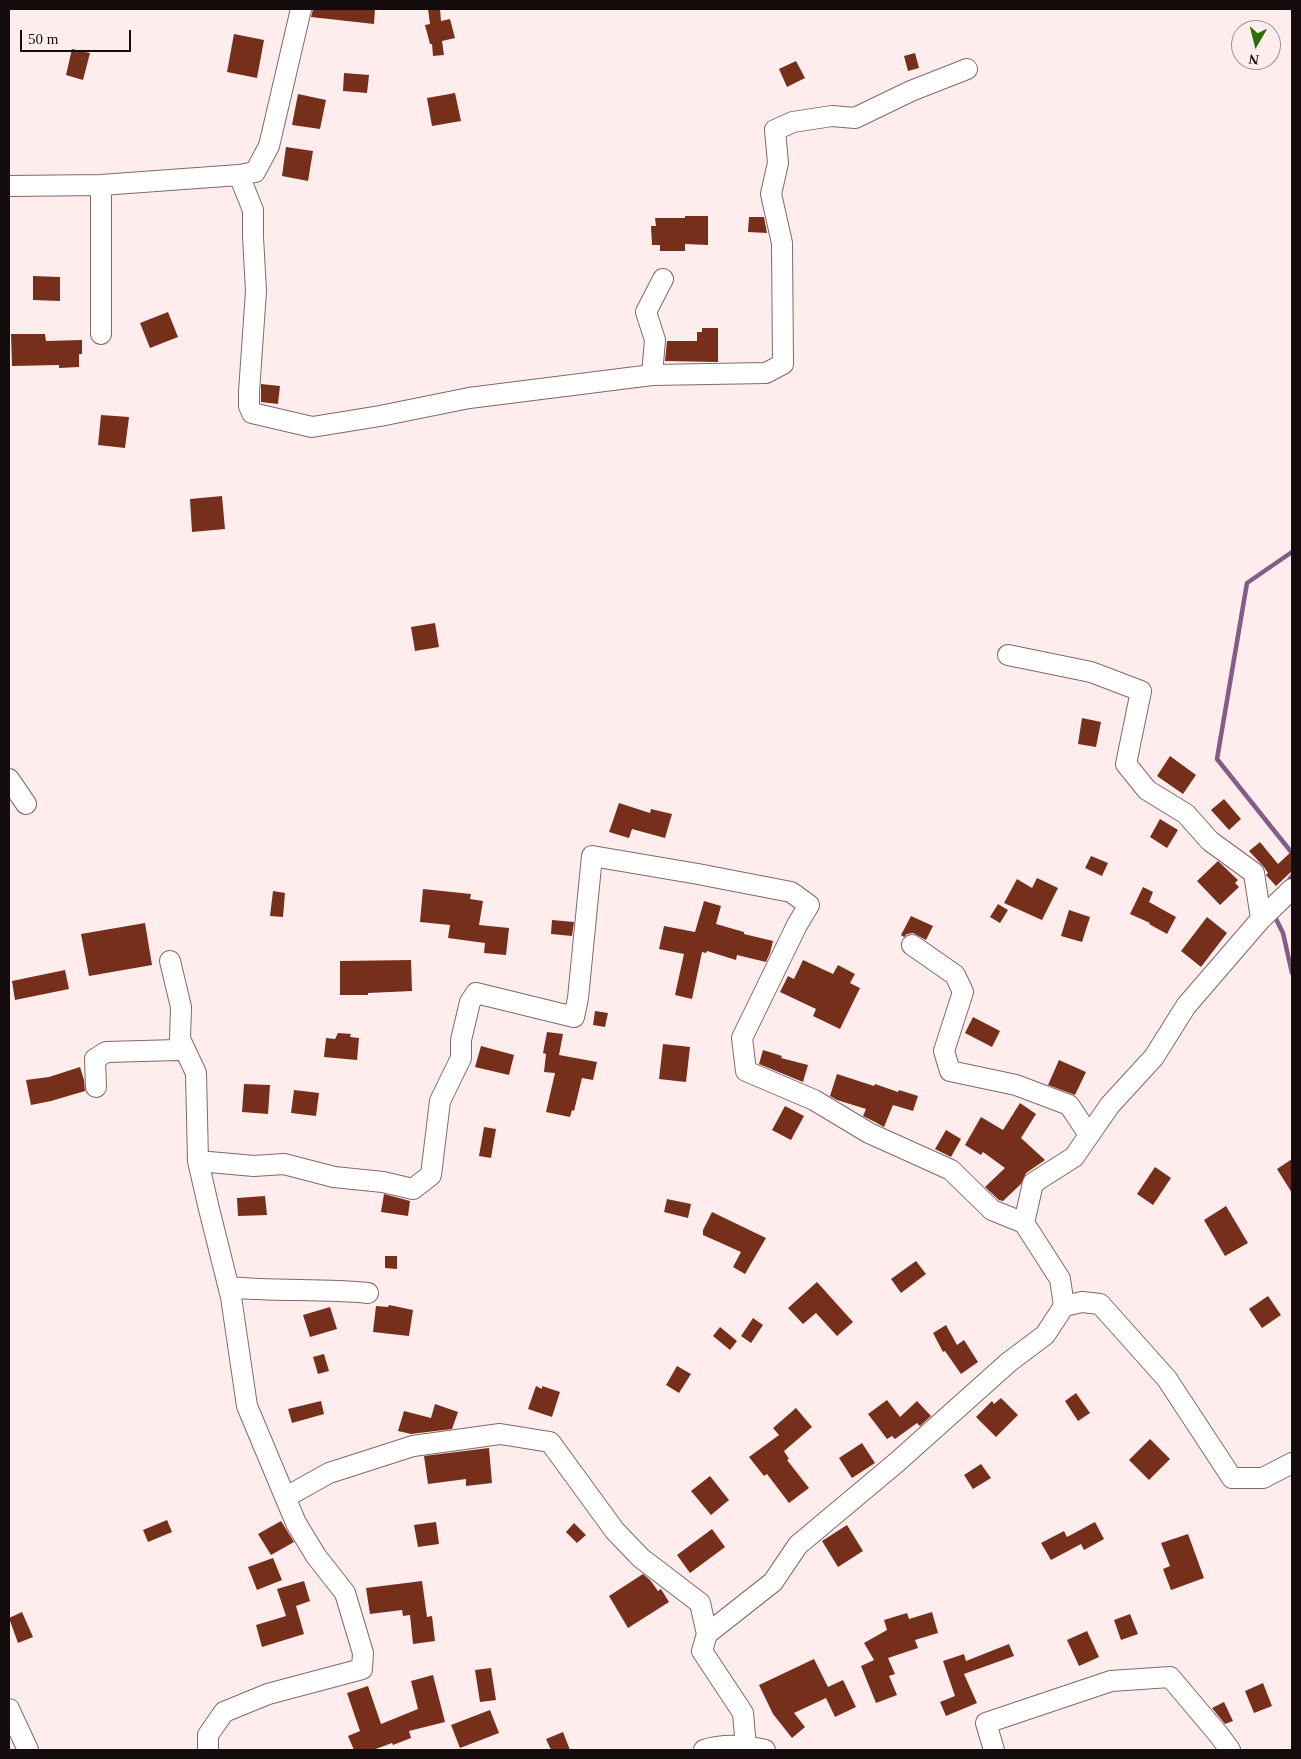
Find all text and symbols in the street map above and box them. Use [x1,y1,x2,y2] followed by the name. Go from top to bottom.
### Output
[22,20,134,52] scale bar
[1231,20,1281,70] north arrow
[28,31,58,47] text: 50 m
[1248,51,1260,67] text: N

